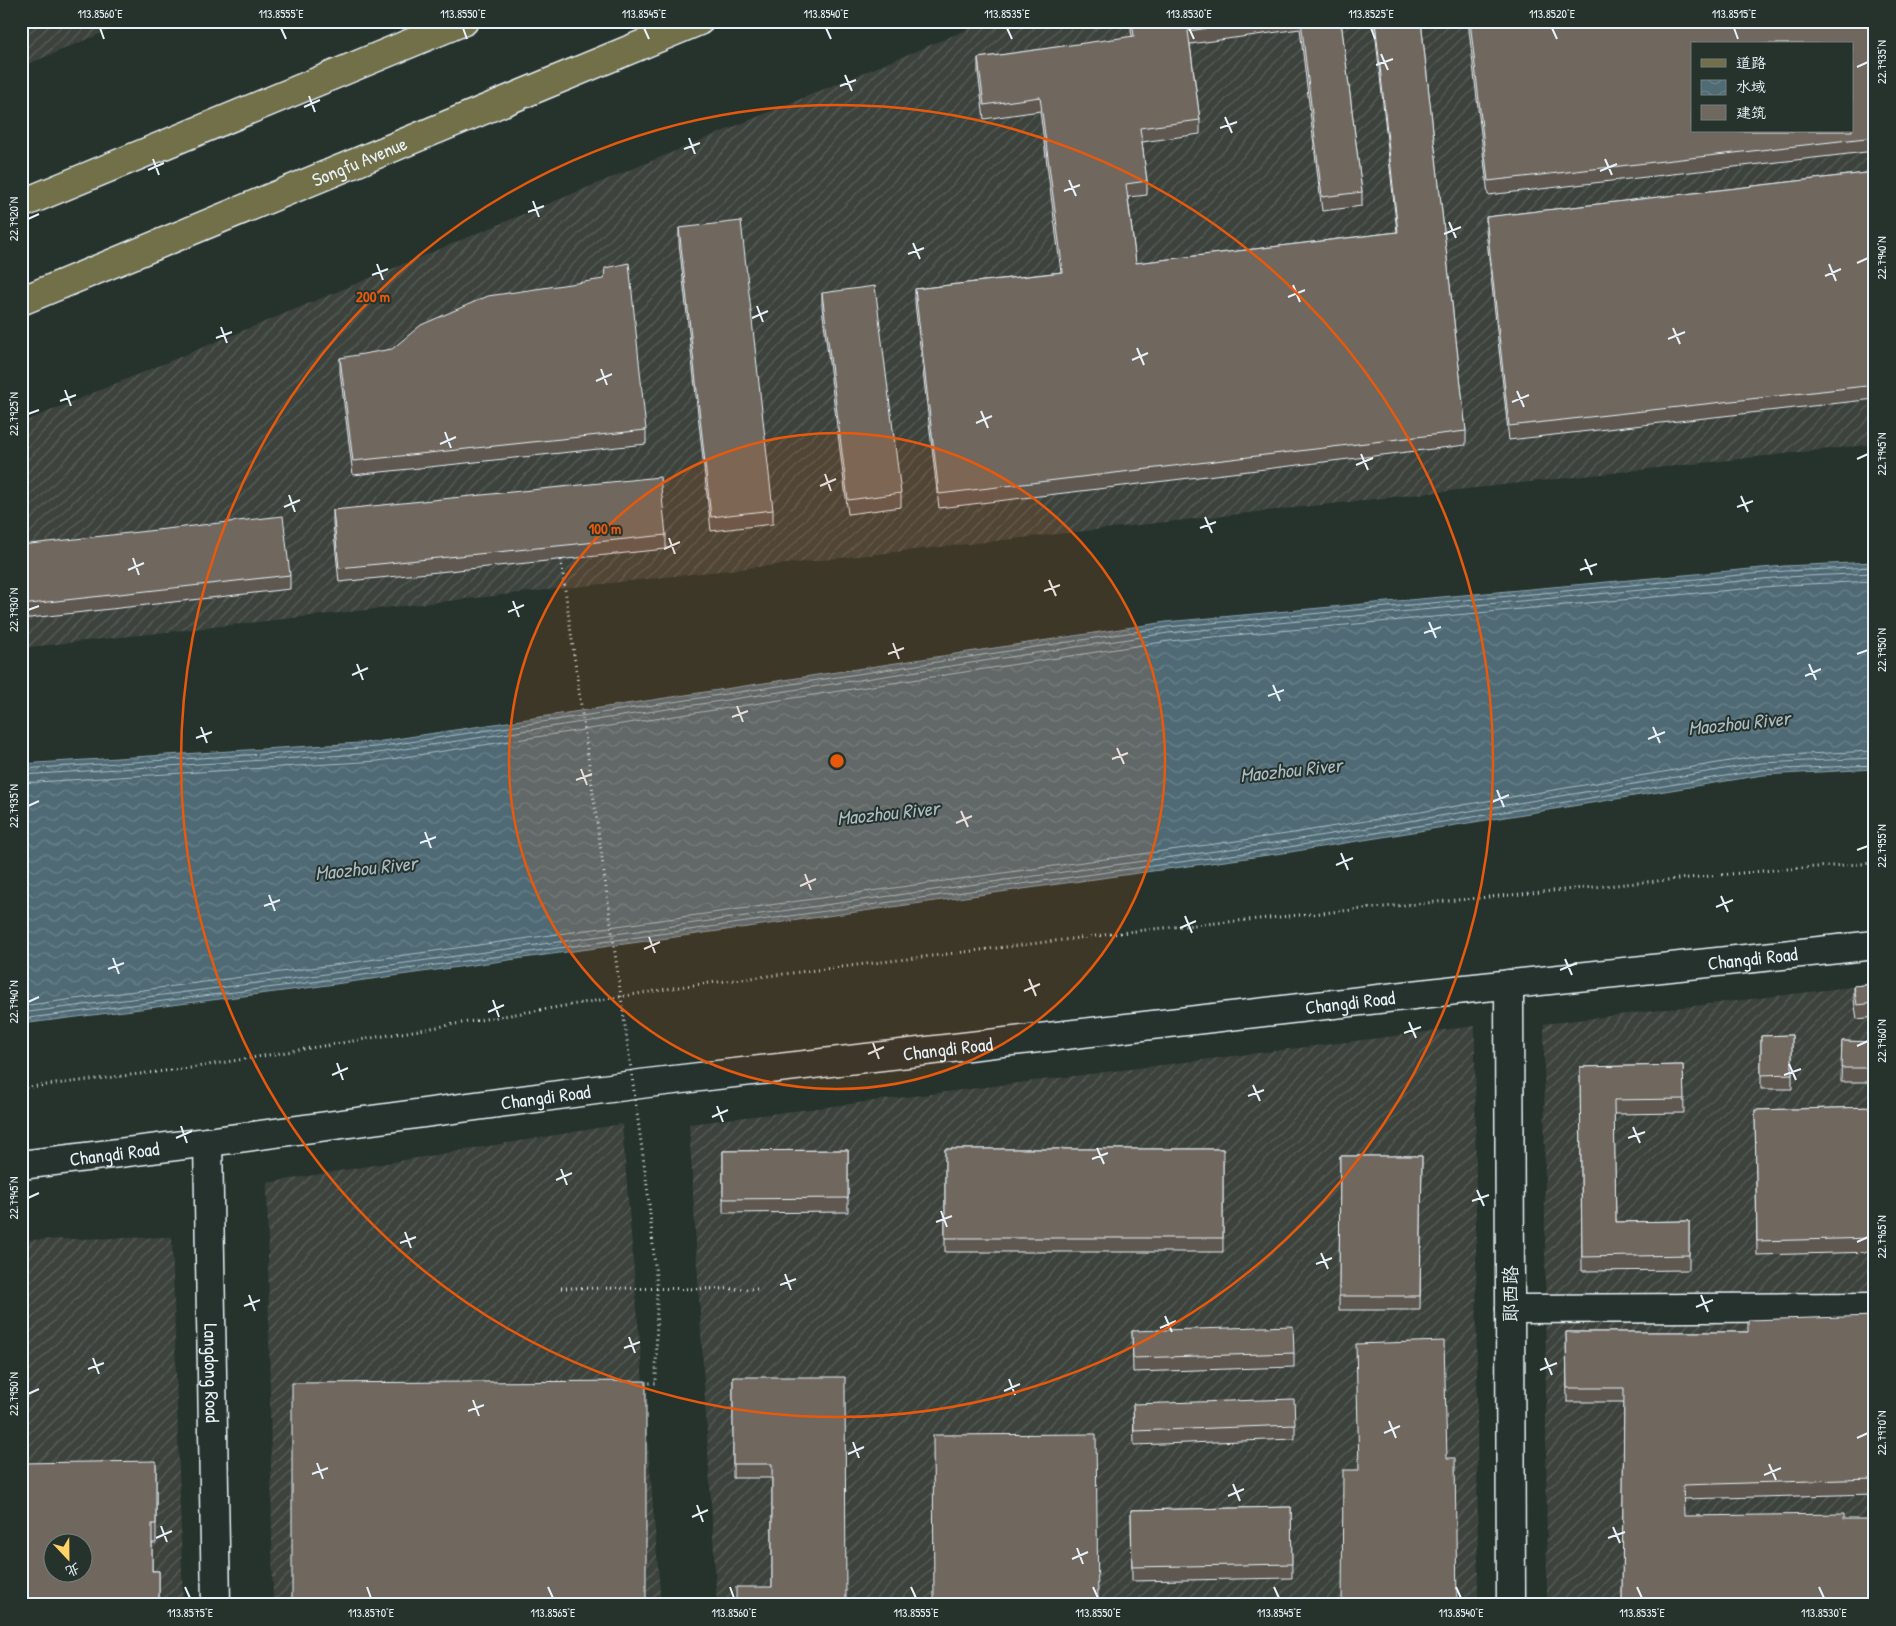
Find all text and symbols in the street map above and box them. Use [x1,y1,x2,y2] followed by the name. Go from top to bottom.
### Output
[77,5,123,22] text: 113.8560°E
[258,5,304,22] text: 113.8555°E
[440,5,486,22] text: 113.8550°E
[622,5,667,22] text: 113.8545°E
[804,5,849,22] text: 113.8540°E
[984,5,1030,22] text: 113.8535°E
[1166,5,1213,22] text: 113.8530°E
[1348,5,1395,22] text: 113.8525°E
[1529,5,1576,22] text: 113.8520°E
[1712,5,1757,22] text: 113.8515°E
[1873,40,1890,84] text: 22.7935°N
[1691,42,1854,132] legend
[1736,52,1766,73] text: 道路
[1736,76,1766,97] text: 水域
[1736,102,1766,123] text: 建筑
[308,130,411,192] street label: Songfu Avenue
[5,197,22,241] text: 22.7920°N
[1873,236,1890,280] text: 22.7940°N
[356,286,390,307] text: 200 m
[5,392,22,436] text: 22.7925°N
[1873,433,1890,475] text: 22.7945°N
[589,518,621,539] text: 100 m
[5,588,22,632] text: 22.7930°N
[1873,628,1890,672] text: 22.7950°N
[1686,703,1794,741] water label: Maozhou River
[1238,750,1346,788] water label: Maozhou River
[828,752,846,770] centre of rings
[5,784,22,828] text: 22.7935°N
[835,793,943,831] water label: Maozhou River
[1873,824,1890,868] text: 22.7955°N
[313,848,421,886] water label: Maozhou River
[1706,940,1799,976] street label: Changdi Road
[5,980,22,1024] text: 22.7940°N
[1304,984,1397,1020] street label: Changdi Road
[1873,1019,1890,1063] text: 22.7960°N
[901,1030,995,1067] street label: Changdi Road
[499,1078,593,1116] street label: Changdi Road
[68,1135,161,1172] street label: Changdi Road
[5,1177,22,1219] text: 22.7945°N
[1873,1215,1890,1259] text: 22.7965°N
[1497,1265,1523,1323] street label: 郎西路
[198,1323,226,1423] street label: Langdong Road
[5,1372,22,1416] text: 22.7950°N
[1873,1411,1890,1455] text: 22.7970°N
[42,1534,92,1584] north arrow
[63,1559,83,1582] text: 北
[167,1604,214,1621] text: 113.8575°E
[348,1604,395,1621] text: 113.8570°E
[531,1604,576,1621] text: 113.8565°E
[711,1604,757,1621] text: 113.8560°E
[893,1604,939,1621] text: 113.8555°E
[1075,1604,1121,1621] text: 113.8550°E
[1257,1604,1302,1621] text: 113.8545°E
[1439,1604,1484,1621] text: 113.8540°E
[1619,1604,1665,1621] text: 113.8535°E
[1801,1604,1848,1621] text: 113.8530°E

